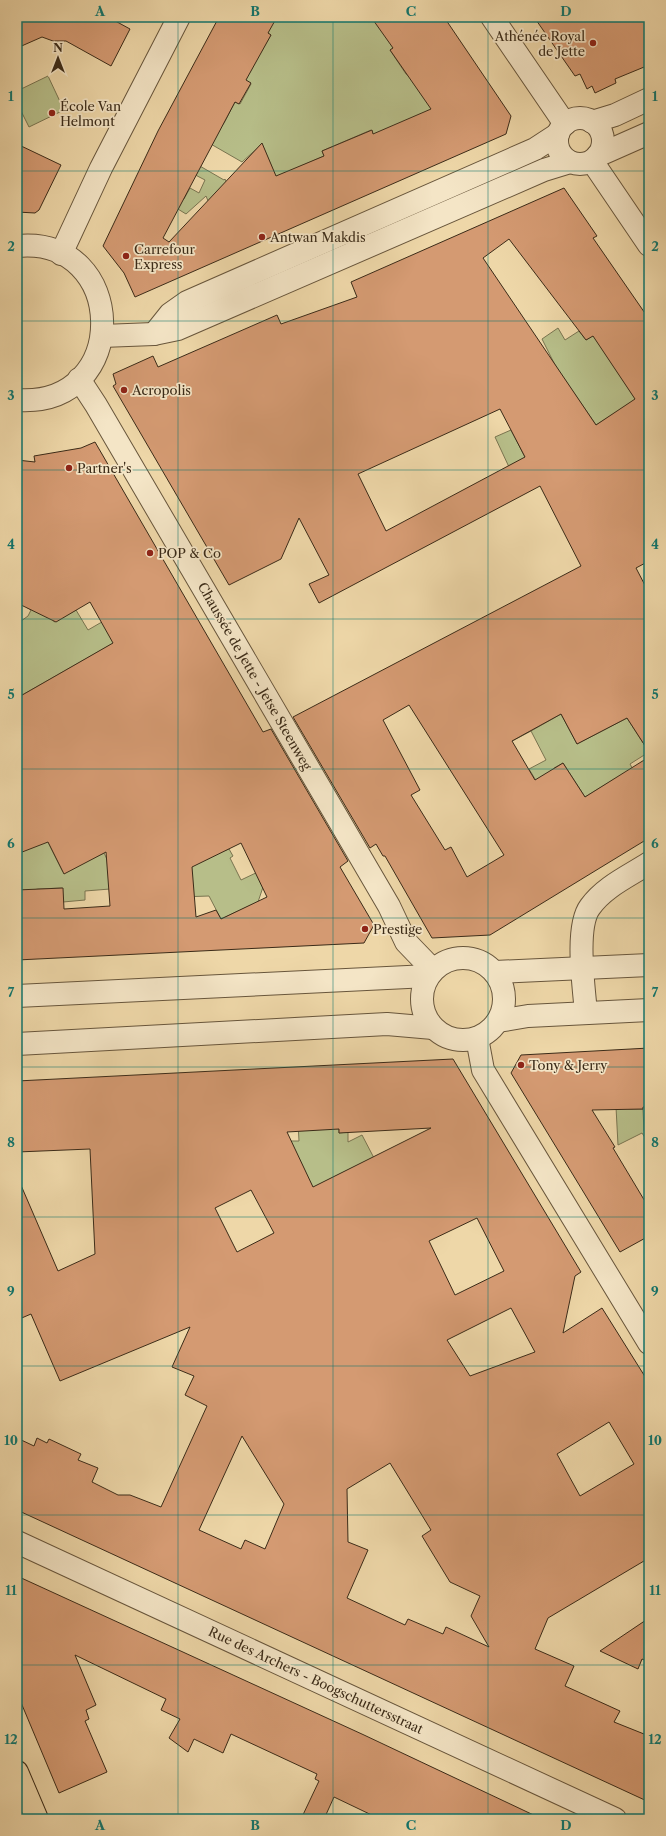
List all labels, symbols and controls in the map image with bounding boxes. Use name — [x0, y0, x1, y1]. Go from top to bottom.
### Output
text: A — [94, 3, 106, 19]
text: B — [250, 3, 260, 19]
text: C — [406, 3, 416, 19]
text: D — [560, 3, 572, 19]
place label: Athénée Royal de Jette — [494, 28, 585, 59]
north arrow — [38, 38, 78, 78]
marker: Athénée Royal de Jette — [588, 38, 598, 48]
text: N — [53, 41, 63, 55]
text: 1 — [8, 88, 14, 104]
text: 1 — [652, 88, 658, 104]
place label: École Van Helmont — [60, 98, 121, 129]
marker: École Van Helmont — [47, 108, 57, 118]
place label: Antwan Makdis — [269, 229, 366, 245]
marker: Antwan Makdis — [257, 232, 267, 242]
text: 2 — [7, 238, 15, 254]
text: 2 — [651, 238, 659, 254]
place label: Carrefour Express — [134, 241, 195, 272]
marker: Carrefour Express — [121, 251, 131, 261]
place label: Acropolis — [131, 382, 191, 398]
marker: Acropolis — [119, 385, 129, 395]
text: 3 — [7, 387, 15, 403]
text: 3 — [651, 387, 659, 403]
place label: Partner's — [77, 460, 132, 476]
marker: Partner's — [64, 463, 74, 473]
text: 4 — [7, 536, 15, 552]
text: 4 — [651, 536, 659, 552]
place label: POP & Co — [158, 545, 221, 561]
marker: POP & Co — [145, 548, 155, 558]
street label: Chaussée de Jette - Jetse Steenweg — [195, 579, 316, 773]
text: 5 — [7, 686, 15, 702]
text: 5 — [651, 686, 659, 702]
text: 6 — [7, 835, 15, 851]
text: 6 — [651, 835, 659, 851]
place label: Prestige — [373, 921, 422, 937]
marker: Prestige — [360, 924, 370, 934]
text: 7 — [8, 984, 15, 1000]
text: 7 — [652, 984, 659, 1000]
place label: Tony & Jerry — [529, 1057, 608, 1073]
marker: Tony & Jerry — [516, 1060, 526, 1070]
text: 8 — [7, 1134, 15, 1150]
text: 8 — [651, 1134, 659, 1150]
text: 9 — [7, 1283, 15, 1299]
text: 9 — [651, 1283, 659, 1299]
text: 10 — [4, 1432, 18, 1448]
text: 10 — [648, 1432, 662, 1448]
text: 11 — [5, 1582, 17, 1598]
text: 11 — [649, 1582, 661, 1598]
street label: Rue des Archers - Boogschuttersstraat — [206, 1623, 426, 1737]
text: 12 — [4, 1731, 18, 1747]
text: 12 — [648, 1731, 662, 1747]
text: A — [94, 1817, 106, 1833]
text: B — [250, 1817, 260, 1833]
text: C — [406, 1817, 416, 1833]
text: D — [560, 1817, 572, 1833]

